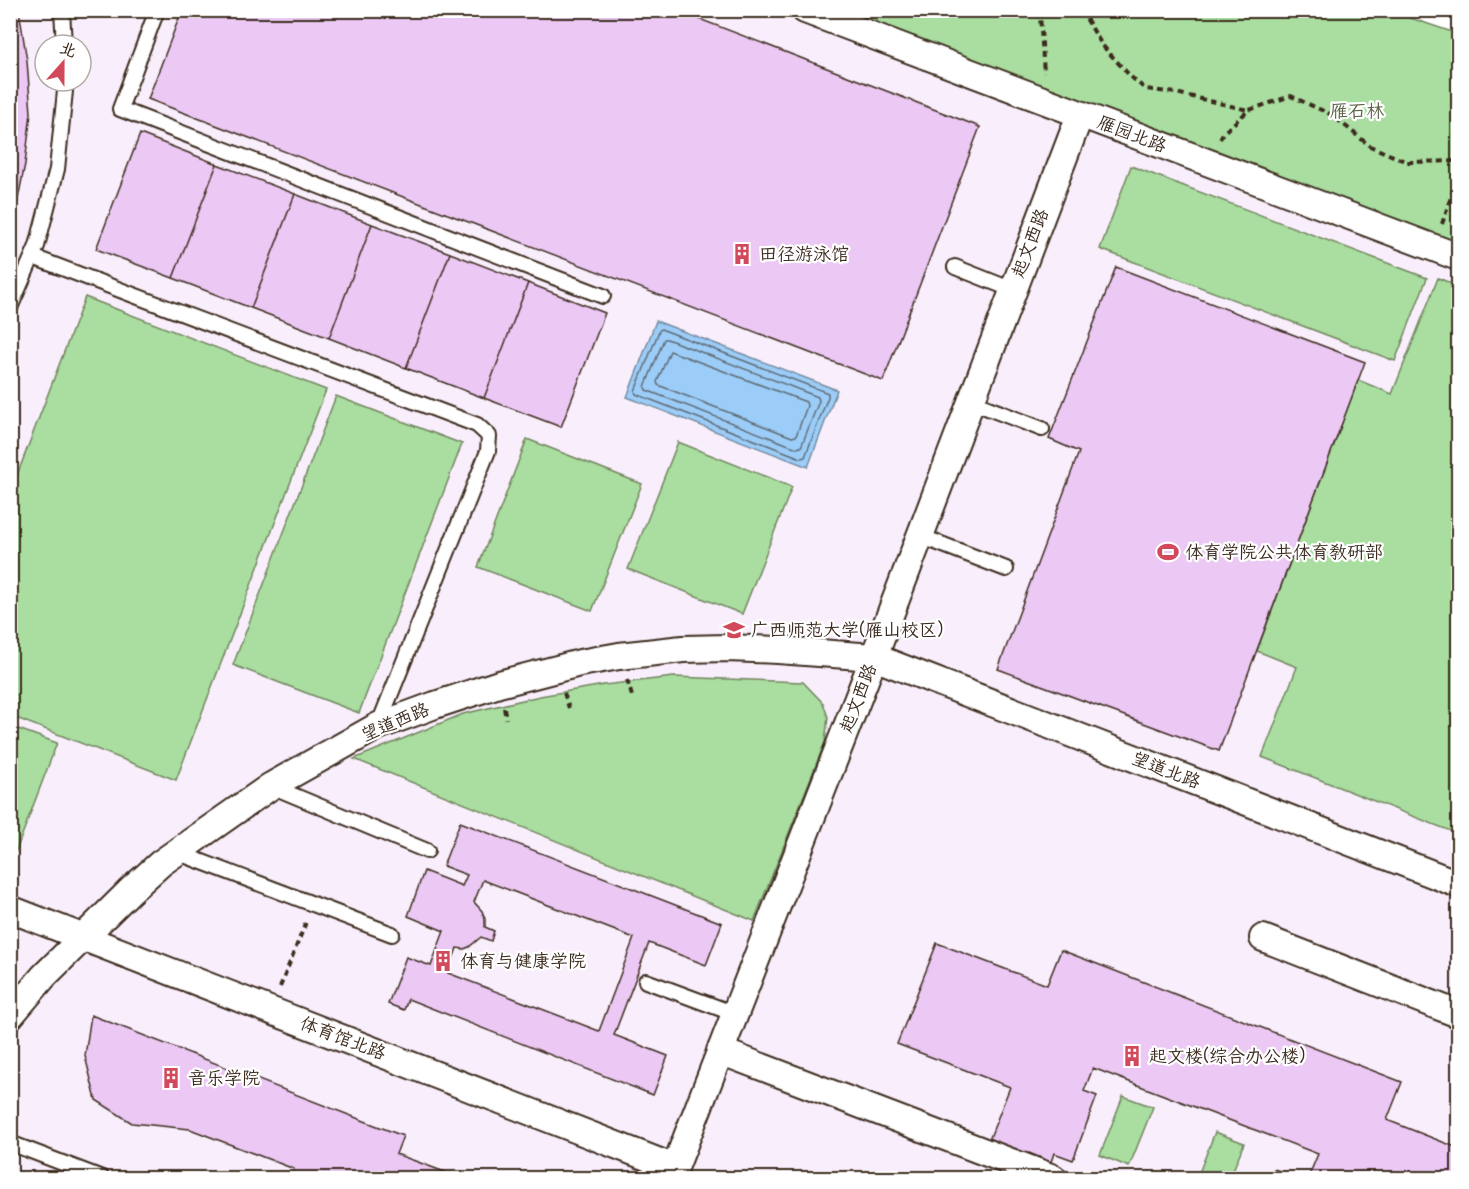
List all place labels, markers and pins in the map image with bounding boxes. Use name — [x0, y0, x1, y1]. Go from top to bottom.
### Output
place label: 田径游泳馆 — [759, 241, 849, 266]
building icon: 田径游泳馆 — [730, 242, 754, 266]
place label: 体育学院公共体育教研部 — [1185, 539, 1383, 564]
sports icon: 体育学院公共体育教研部 — [1156, 540, 1180, 564]
place label: 广西师范大学(雁山校区) — [751, 617, 944, 642]
school or university icon: 广西师范大学(雁山校区) — [722, 618, 746, 642]
place label: 体育与健康学院 — [460, 948, 586, 973]
building icon: 体育与健康学院 — [431, 949, 455, 973]
place label: 起文楼(综合办公楼) — [1149, 1043, 1306, 1068]
building icon: 起文楼(综合办公楼) — [1120, 1044, 1144, 1068]
place label: 音乐学院 — [188, 1065, 260, 1090]
building icon: 音乐学院 — [159, 1066, 183, 1090]

